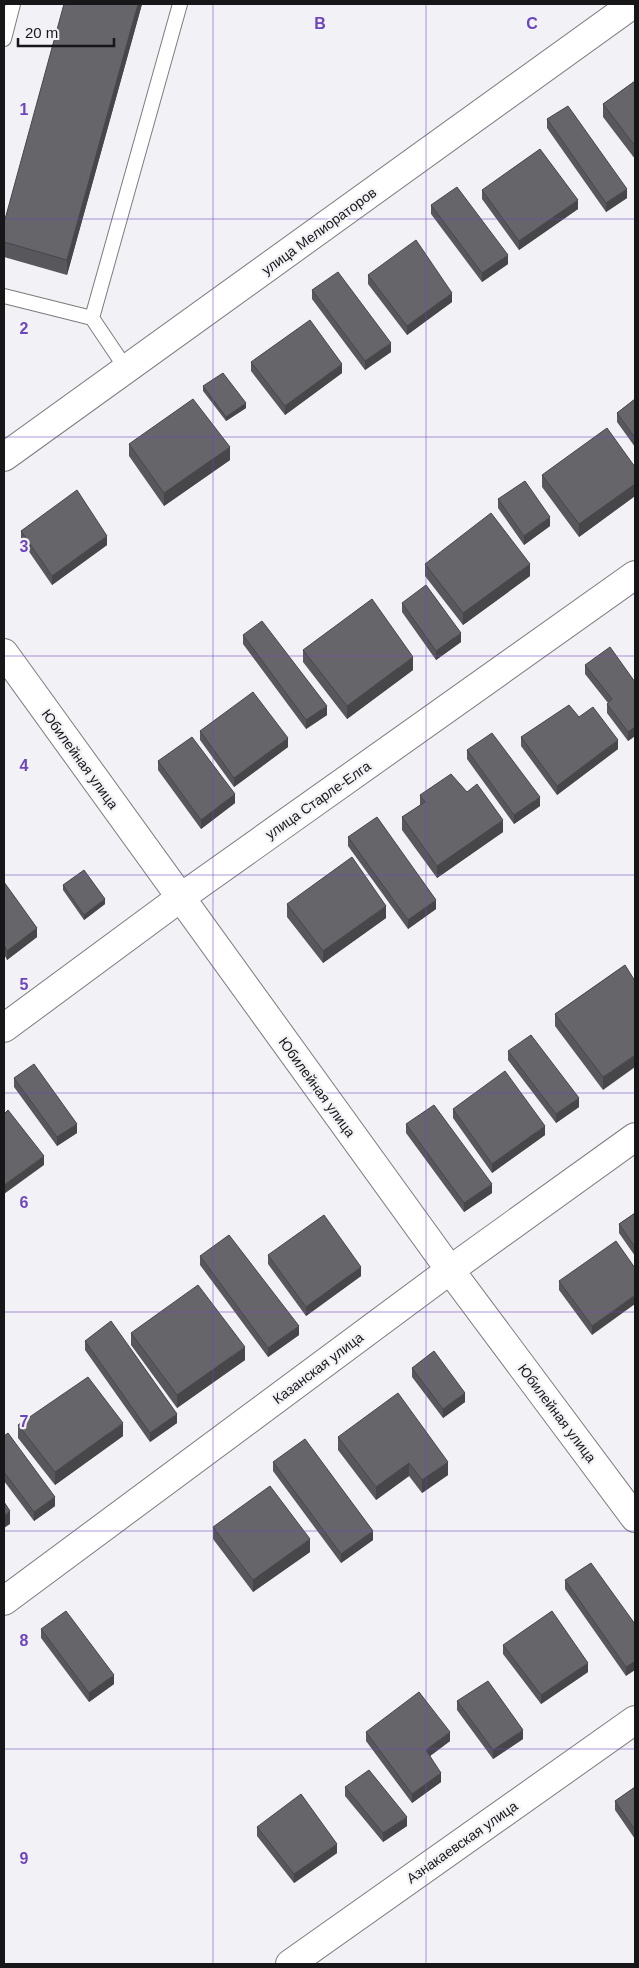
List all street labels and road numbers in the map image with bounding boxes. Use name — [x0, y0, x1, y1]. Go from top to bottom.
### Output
street label: улица Мелиораторов — [259, 184, 379, 278]
street label: Юбилейная улица — [38, 706, 122, 812]
street label: улица Старле-Елга — [262, 758, 374, 842]
street label: Юбилейная улица — [275, 1034, 359, 1140]
street label: Казанская улица — [270, 1329, 366, 1407]
street label: Юбилейная улица — [515, 1361, 599, 1466]
street label: Азнакаевская улица — [403, 1798, 521, 1886]

